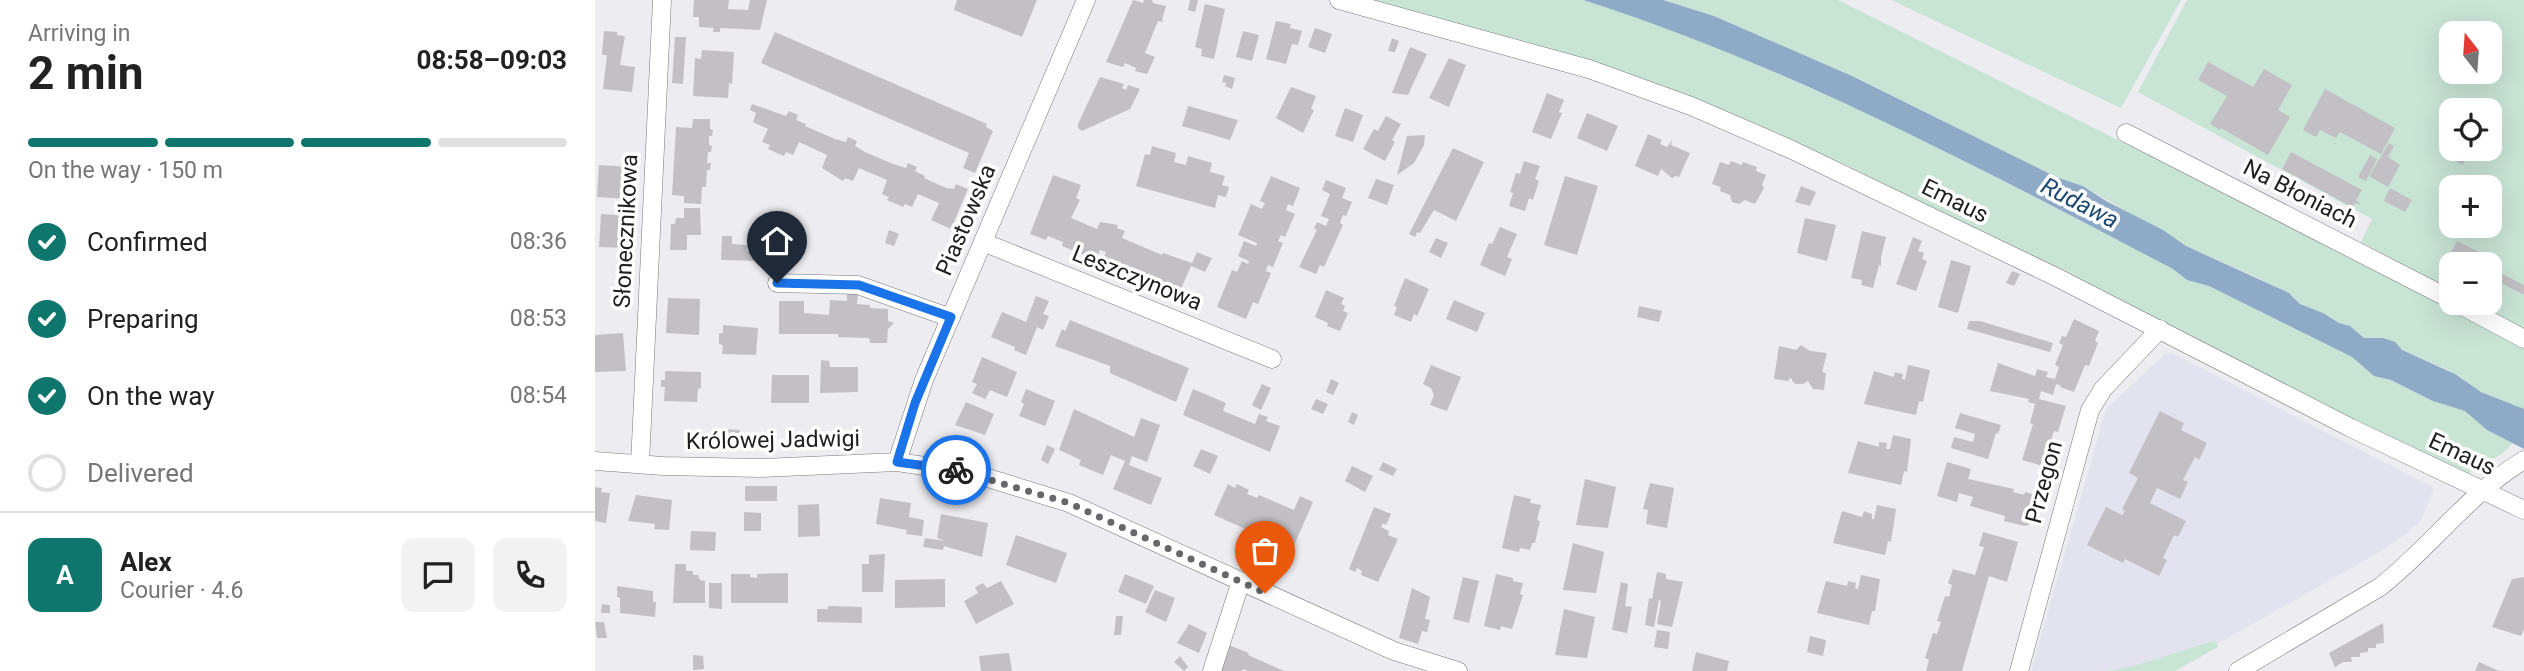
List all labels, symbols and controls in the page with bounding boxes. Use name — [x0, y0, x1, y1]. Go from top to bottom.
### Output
text: Arriving in — [28, 20, 131, 47]
north arrow — [2439, 21, 2503, 84]
map controls — [2439, 21, 2502, 315]
text: 08:58–09:03 — [417, 45, 567, 75]
text: 2 min — [28, 46, 144, 100]
button: locate — [2439, 98, 2502, 161]
street label: Słonecznikowa — [608, 153, 644, 309]
street label: Na Błoniach — [2239, 154, 2361, 234]
text: On the way · 150 m — [28, 157, 223, 184]
street label: Piastowska — [930, 160, 1002, 280]
water label: Rudawa — [2037, 172, 2123, 234]
street label: Emaus — [1917, 173, 1993, 229]
button: + — [2439, 175, 2502, 238]
pin — [747, 211, 807, 283]
icon: home — [758, 222, 796, 260]
icon: check — [28, 223, 66, 261]
text: Confirmed — [87, 227, 208, 257]
text: 08:36 — [510, 228, 567, 255]
street label: Leszczynowa — [1068, 240, 1206, 316]
button: − — [2439, 252, 2502, 315]
icon: check — [28, 300, 66, 338]
text: Preparing — [87, 304, 199, 334]
text: 08:53 — [510, 305, 567, 332]
icon: check — [28, 377, 66, 415]
text: On the way — [87, 381, 215, 411]
text: 08:54 — [510, 382, 567, 409]
street label: Królowej Jadwigi — [686, 425, 860, 455]
street label: Emaus — [2424, 427, 2500, 481]
courier — [921, 435, 991, 505]
street label: Przegon — [2020, 438, 2068, 526]
icon: bike — [937, 451, 975, 489]
text: Delivered — [87, 458, 194, 488]
pin — [1235, 521, 1295, 593]
icon: bag — [1246, 532, 1284, 570]
button: chat — [401, 538, 475, 612]
button: phone — [493, 538, 567, 612]
text: Alex — [120, 547, 172, 577]
text: A — [56, 560, 74, 590]
text: Courier · 4.6 — [120, 577, 243, 604]

